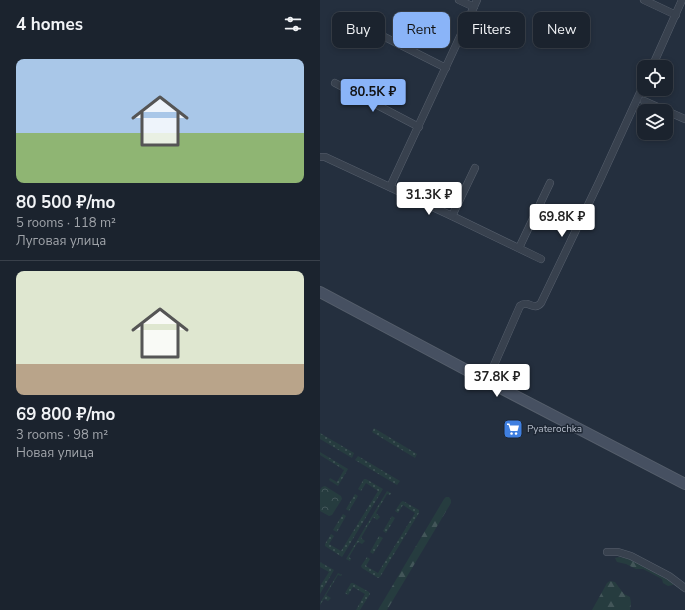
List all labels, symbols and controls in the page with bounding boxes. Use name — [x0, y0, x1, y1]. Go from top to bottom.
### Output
chip: Buy — [332, 12, 385, 48]
chip: Rent — [393, 12, 450, 48]
chip: Filters — [458, 12, 525, 48]
chip: New — [533, 12, 590, 48]
text: 4 homes — [16, 13, 83, 36]
icon: filters — [282, 13, 304, 35]
map controls — [637, 60, 673, 140]
button: locate — [637, 60, 673, 96]
pin: 80.5K ₽ — [336, 79, 410, 113]
text: 80.5K ₽ — [350, 83, 396, 101]
icon: home — [124, 85, 196, 157]
button: layers — [637, 104, 673, 140]
pin: 31.3K ₽ — [392, 182, 466, 216]
text: 31.3K ₽ — [406, 186, 452, 204]
text: 80 500 ₽/mo — [16, 191, 115, 214]
pin: 69.8K ₽ — [525, 204, 599, 238]
text: 69.8K ₽ — [539, 208, 585, 226]
text: 5 rooms · 118 m² — [16, 214, 116, 232]
text: Луговая улица — [16, 232, 106, 250]
icon: home — [124, 297, 196, 369]
pin: 37.8K ₽ — [460, 364, 534, 398]
text: 37.8K ₽ — [474, 368, 520, 386]
text: 69 800 ₽/mo — [16, 403, 115, 426]
supermarket icon: Pyaterochka — [502, 418, 524, 440]
place label: Pyaterochka — [527, 422, 582, 436]
text: 3 rooms · 98 m² — [16, 426, 108, 444]
text: Новая улица — [16, 444, 94, 462]

